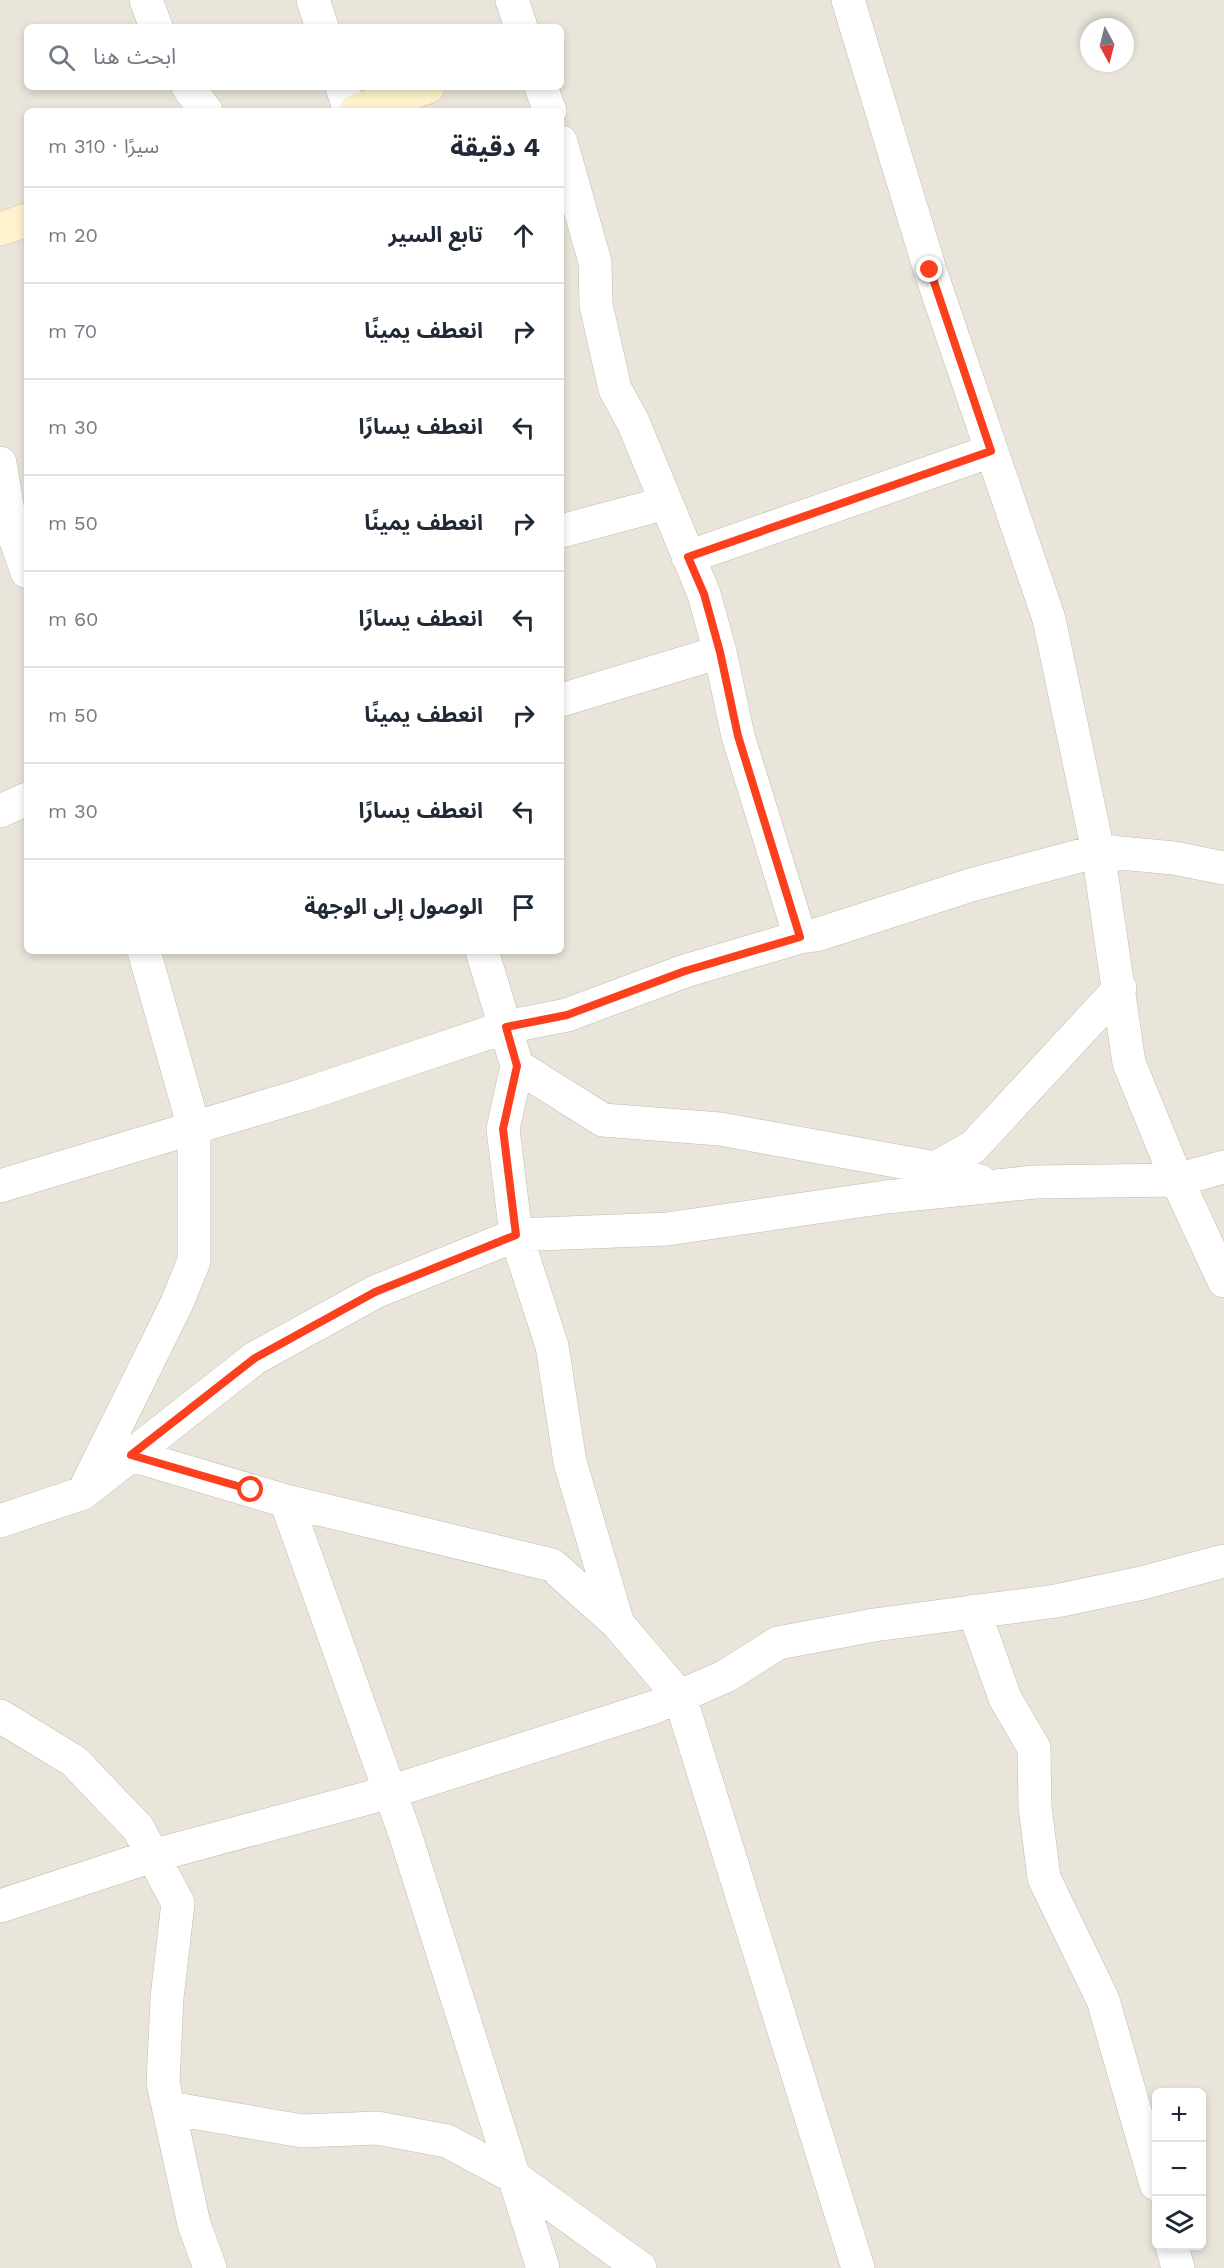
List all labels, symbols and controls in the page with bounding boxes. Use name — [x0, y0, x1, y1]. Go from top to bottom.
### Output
north arrow — [1080, 18, 1134, 72]
search box — [24, 24, 564, 90]
icon: search — [45, 41, 78, 74]
text: ابحث هنا — [93, 44, 176, 69]
text: 4 دقيقة — [450, 132, 540, 162]
text: سيرًا · 310 m — [48, 134, 159, 158]
icon: ahead — [507, 219, 540, 252]
text: تابع السير — [388, 222, 483, 247]
text: 20 m — [48, 223, 98, 247]
route end — [916, 256, 942, 282]
icon: right — [507, 315, 540, 348]
text: انعطف يمينًا — [364, 318, 483, 343]
text: 70 m — [48, 319, 97, 343]
icon: left — [507, 411, 540, 444]
text: انعطف يسارًا — [359, 414, 483, 439]
text: 30 m — [48, 415, 98, 439]
icon: right — [507, 507, 540, 540]
text: انعطف يمينًا — [364, 510, 483, 535]
text: 50 m — [48, 511, 98, 535]
icon: left — [507, 603, 540, 636]
text: انعطف يسارًا — [359, 606, 483, 631]
text: 60 m — [48, 607, 99, 631]
icon: right — [507, 699, 540, 732]
text: انعطف يمينًا — [364, 702, 483, 727]
text: 50 m — [48, 703, 98, 727]
icon: left — [507, 795, 540, 828]
text: انعطف يسارًا — [359, 798, 483, 823]
text: 30 m — [48, 799, 98, 823]
icon: arrive — [507, 891, 540, 924]
text: الوصول إلى الوجهة — [304, 894, 483, 919]
route start — [237, 1476, 263, 1502]
map controls — [1152, 2088, 1206, 2250]
button: + — [1152, 2088, 1206, 2142]
button: − — [1152, 2142, 1206, 2196]
button: layers — [1152, 2196, 1206, 2250]

